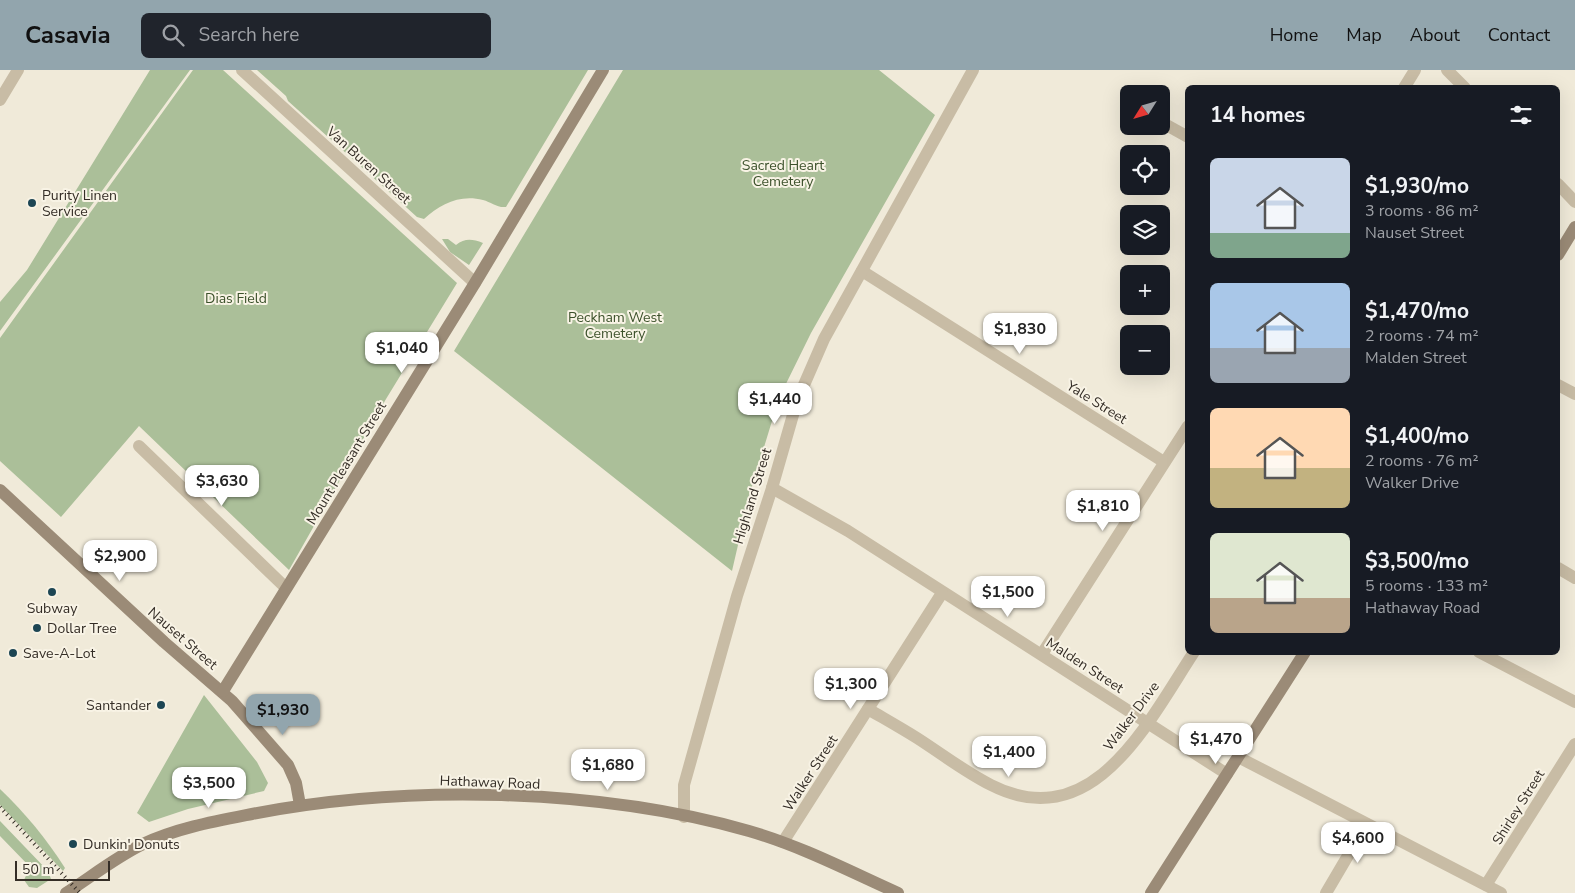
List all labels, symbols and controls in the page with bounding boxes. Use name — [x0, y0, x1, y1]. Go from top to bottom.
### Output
search box — [141, 13, 491, 58]
text: Casavia — [25, 19, 111, 51]
icon: search — [159, 21, 187, 49]
text: Search here — [199, 22, 299, 48]
text: Home — [1270, 23, 1318, 47]
text: Map — [1346, 23, 1382, 47]
text: About — [1410, 23, 1460, 47]
text: Contact — [1488, 23, 1550, 47]
north arrow — [1120, 85, 1170, 135]
map controls — [1120, 85, 1170, 375]
text: 14 homes — [1210, 101, 1305, 129]
icon: filters — [1507, 101, 1535, 129]
street label: Van Buren Street — [322, 122, 415, 208]
button: locate — [1120, 145, 1170, 195]
park label: Sacred Heart Cemetery — [742, 156, 824, 191]
text: $1,930/mo — [1365, 172, 1469, 200]
icon: home — [1250, 178, 1310, 238]
place label: Purity Linen Service — [42, 186, 117, 221]
marker: Purity Linen Service — [26, 197, 38, 209]
text: 3 rooms · 86 m² — [1365, 200, 1478, 222]
button: layers — [1120, 205, 1170, 255]
text: Nauset Street — [1365, 222, 1464, 244]
button: + — [1120, 265, 1170, 315]
park label: Dias Field — [205, 289, 267, 308]
text: $1,470/mo — [1365, 297, 1469, 325]
icon: home — [1250, 303, 1310, 363]
park label: Peckham West Cemetery — [568, 308, 662, 343]
pin: $1,830 — [979, 312, 1061, 355]
text: $1,830 — [994, 318, 1046, 340]
button: − — [1120, 325, 1170, 375]
text: 2 rooms · 74 m² — [1365, 325, 1478, 347]
pin: $1,040 — [361, 332, 443, 374]
text: $1,040 — [376, 337, 428, 359]
text: Malden Street — [1365, 347, 1467, 369]
street label: Yale Street — [1062, 376, 1131, 429]
pin: $1,440 — [734, 382, 816, 425]
text: $1,440 — [749, 388, 801, 410]
street label: Mount Pleasant Street — [302, 398, 391, 528]
text: $1,400/mo — [1365, 422, 1469, 450]
icon: home — [1250, 428, 1310, 488]
street label: Highland Street — [729, 446, 776, 547]
text: 2 rooms · 76 m² — [1365, 450, 1478, 472]
pin: $3,630 — [181, 464, 263, 507]
text: $3,630 — [196, 470, 248, 492]
text: Walker Drive — [1365, 472, 1459, 494]
pin: $1,810 — [1062, 490, 1144, 532]
text: $1,810 — [1077, 495, 1129, 517]
pin: $2,900 — [79, 540, 161, 582]
text: $2,900 — [94, 545, 146, 567]
text: $3,500/mo — [1365, 547, 1469, 575]
icon: home — [1250, 553, 1310, 613]
text: 5 rooms · 133 m² — [1365, 575, 1488, 597]
pin: $1,500 — [967, 576, 1049, 618]
text: $1,500 — [982, 581, 1034, 603]
marker: Subway — [46, 586, 58, 598]
text: Hathaway Road — [1365, 597, 1480, 619]
place label: Subway — [27, 599, 78, 618]
street label: Nauset Street — [144, 603, 222, 674]
place label: Dollar Tree — [47, 619, 117, 638]
marker: Dollar Tree — [31, 622, 43, 634]
street label: Malden Street — [1042, 633, 1127, 698]
place label: Save-A-Lot — [23, 644, 95, 663]
marker: Save-A-Lot — [7, 647, 19, 659]
pin: $1,300 — [810, 668, 892, 710]
text: $1,300 — [825, 673, 877, 695]
street label: Walker Drive — [1099, 678, 1164, 755]
pin: $1,930 — [242, 694, 324, 736]
place label: Santander — [86, 696, 151, 715]
marker: Santander — [155, 699, 167, 711]
text: $1,930 — [257, 699, 309, 721]
pin: $1,470 — [1175, 722, 1257, 765]
text: $1,470 — [1190, 728, 1242, 750]
street label: Walker Street — [779, 731, 842, 815]
pin: $1,400 — [968, 736, 1050, 778]
text: $1,400 — [983, 741, 1035, 763]
pin: $1,680 — [567, 748, 649, 791]
text: $1,680 — [582, 754, 634, 776]
pin: $3,500 — [168, 766, 250, 809]
street label: Shirley Street — [1488, 766, 1549, 848]
street label: Hathaway Road — [439, 771, 541, 794]
text: $3,500 — [183, 772, 235, 794]
pin: $4,600 — [1317, 822, 1399, 864]
text: $4,600 — [1332, 827, 1384, 849]
place label: Dunkin' Donuts — [83, 835, 180, 854]
marker: Dunkin' Donuts — [67, 838, 79, 850]
scale bar — [15, 858, 110, 881]
text: 50 m — [22, 860, 54, 879]

